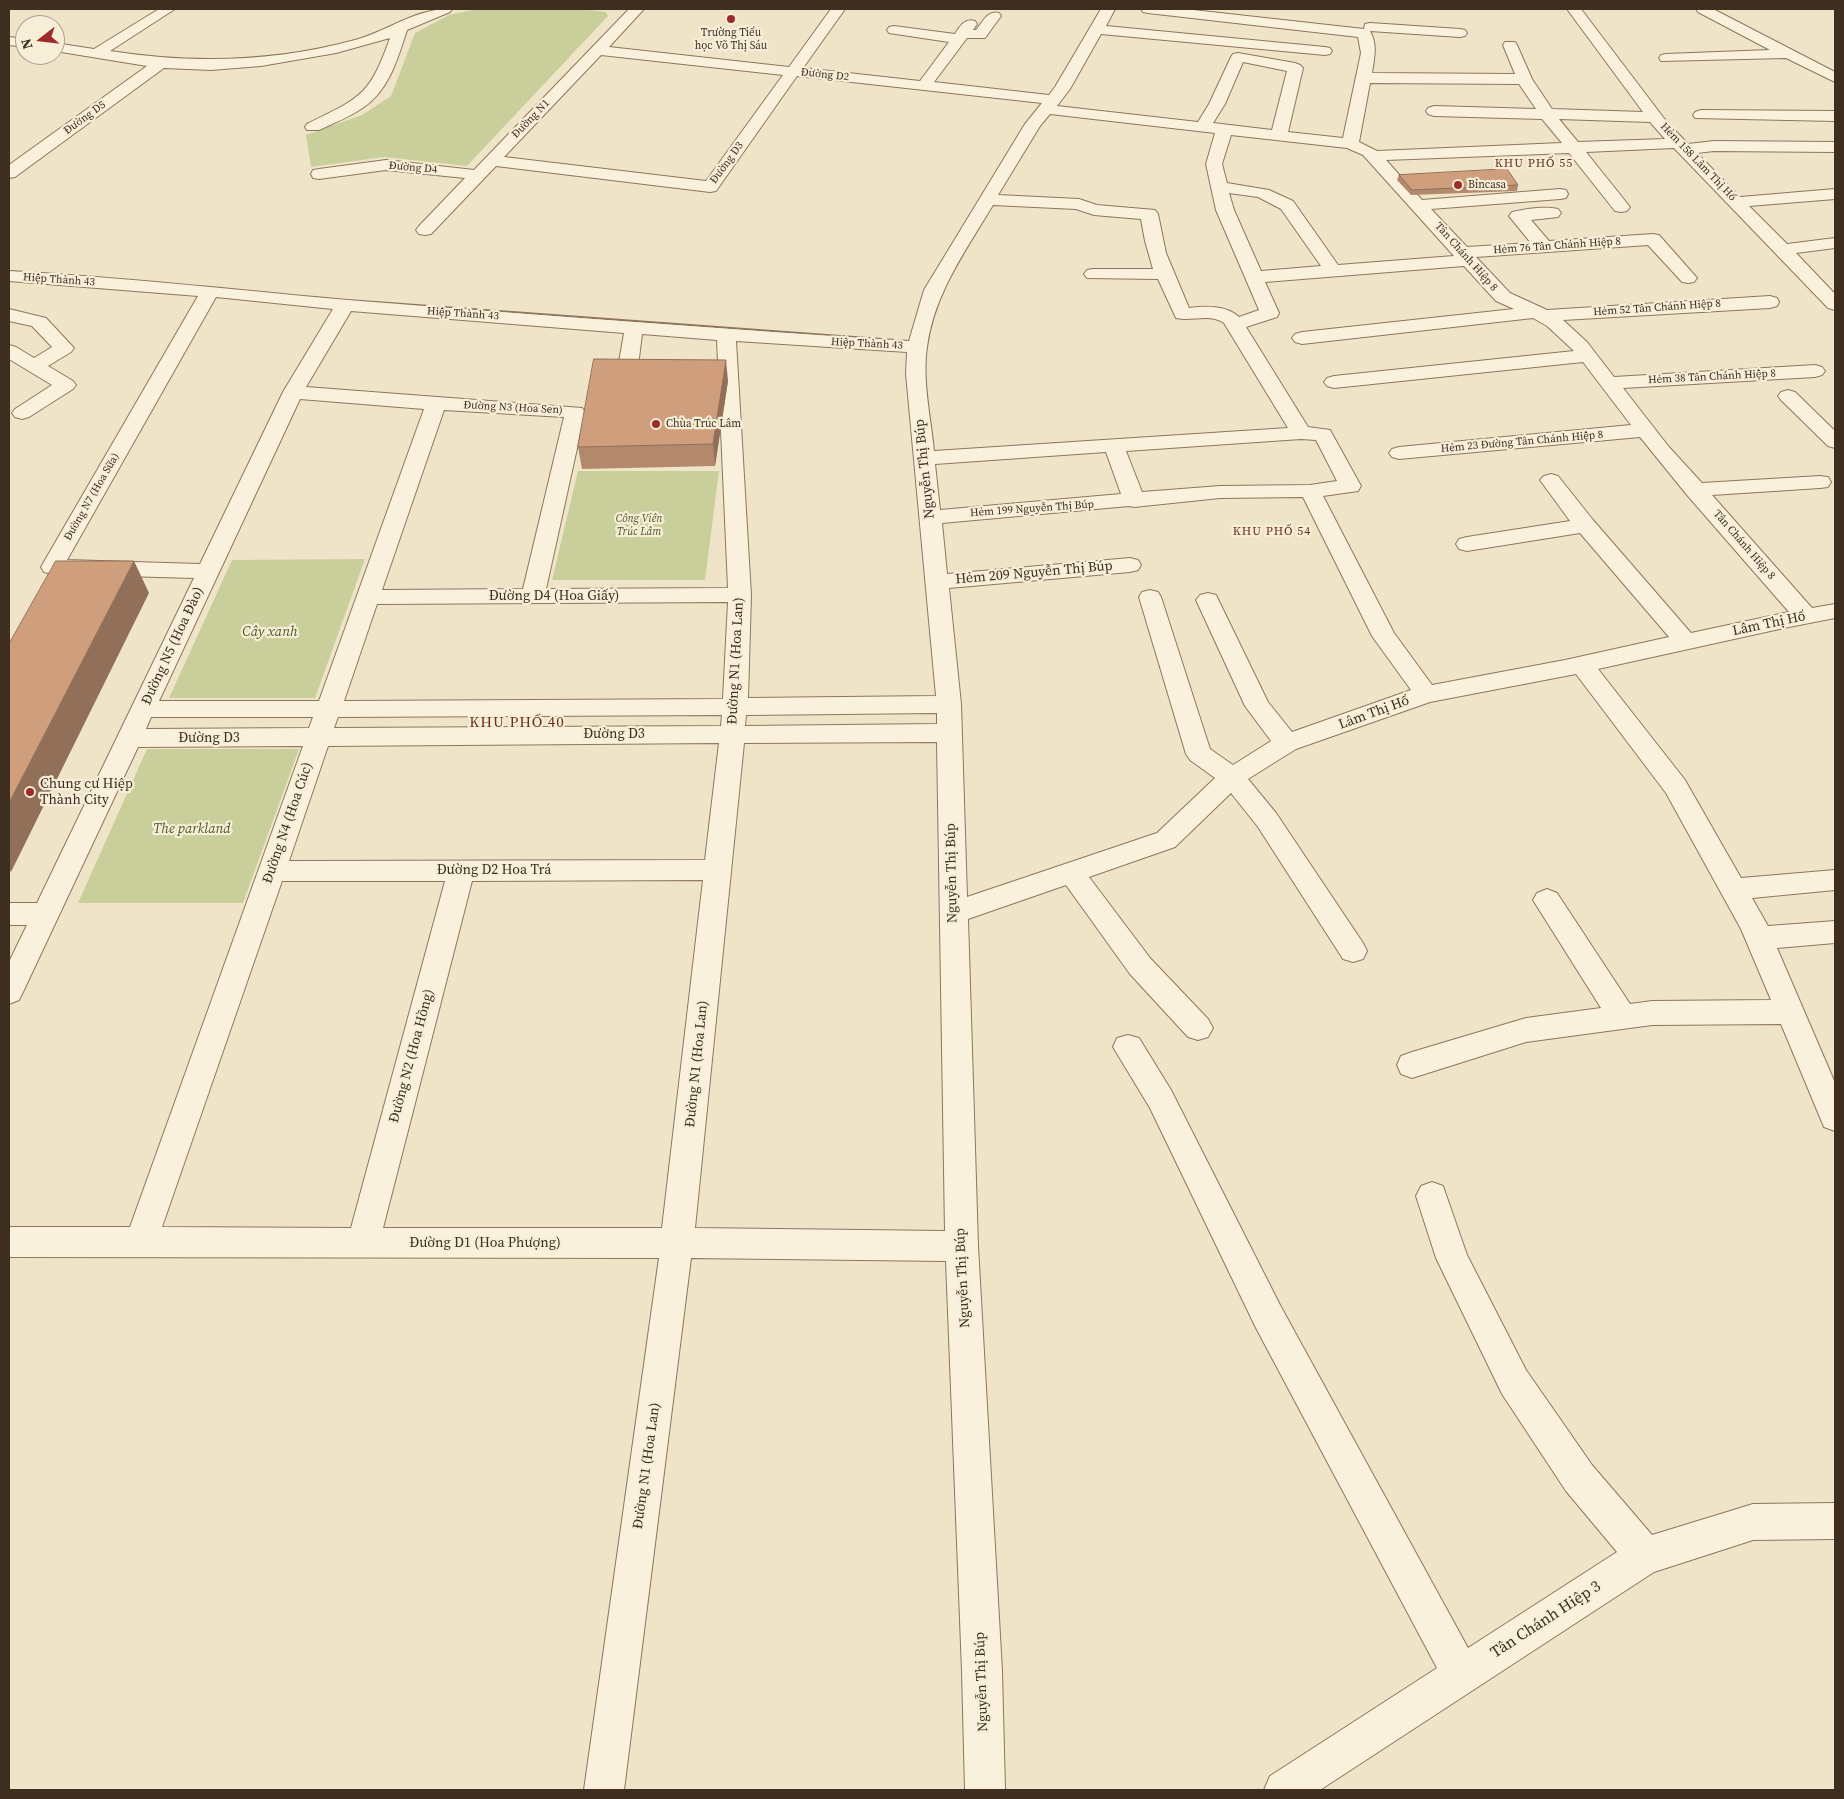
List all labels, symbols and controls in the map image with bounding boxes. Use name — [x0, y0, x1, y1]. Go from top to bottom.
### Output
marker: Trường Tiểu học Võ Thị Sáu — [725, 13, 737, 25]
north arrow — [15, 15, 65, 65]
place label: Trường Tiểu học Võ Thị Sáu — [695, 26, 767, 52]
text: N — [16, 36, 38, 52]
street label: Đường D2 — [800, 66, 850, 84]
street label: Đường N1 — [509, 97, 553, 141]
street label: Đường D5 — [62, 98, 108, 138]
street label: Hẻm 158 Lâm Thị Hố — [1657, 120, 1739, 204]
street label: Đường D3 — [707, 140, 747, 186]
district label: KHU PHỐ 55 — [1494, 157, 1574, 171]
street label: Đường D4 — [388, 159, 438, 177]
place label: Bincasa — [1468, 178, 1506, 192]
marker: Bincasa — [1452, 179, 1464, 191]
street label: Tân Chánh Hiệp 8 — [1432, 220, 1500, 294]
street label: Hẻm 76 Tân Chánh Hiệp 8 — [1493, 235, 1621, 257]
street label: Hiệp Thành 43 — [23, 271, 95, 289]
street label: Hẻm 52 Tân Chánh Hiệp 8 — [1593, 297, 1721, 319]
street label: Hiệp Thành 43 — [427, 305, 499, 323]
street label: Hiệp Thành 43 — [831, 336, 903, 352]
street label: Hẻm 38 Tân Chánh Hiệp 8 — [1648, 367, 1776, 387]
street label: Đường N3 (Hoa Sen) — [463, 399, 563, 417]
place label: Chùa Trúc Lâm — [666, 417, 741, 431]
marker: Chùa Trúc Lâm — [650, 418, 662, 430]
street label: Nguyễn Thị Búp — [911, 418, 939, 520]
street label: Hẻm 23 Đường Tân Chánh Hiệp 8 — [1440, 428, 1604, 456]
street label: Đường N7 (Hoa Sữa) — [62, 451, 122, 543]
street label: Hẻm 199 Nguyễn Thị Búp — [970, 498, 1094, 520]
street label: Tân Chánh Hiệp 8 — [1710, 508, 1778, 582]
park label: Công Viên Trúc Lâm — [616, 512, 662, 538]
district label: KHU PHỐ 54 — [1232, 525, 1312, 539]
street label: Hẻm 209 Nguyễn Thị Búp — [955, 558, 1113, 588]
street label: Đường N5 (Hoa Đào) — [138, 584, 208, 708]
street label: Đường D4 (Hoa Giấy) — [489, 588, 619, 604]
street label: Đường N1 (Hoa Lan) — [724, 597, 748, 725]
street label: Lâm Thị Hố — [1731, 608, 1807, 640]
park label: Cây xanh — [242, 624, 298, 640]
street label: Lâm Thị Hố — [1336, 692, 1412, 734]
district label: KHU PHỐ 40 — [468, 714, 566, 732]
street label: Đường D3 — [583, 726, 645, 742]
street label: Đường D3 — [178, 730, 240, 746]
street label: Đường N4 (Hoa Cúc) — [259, 760, 317, 886]
place label: Chung cư Hiệp Thành City — [40, 776, 133, 809]
marker: Chung cư Hiệp Thành City — [24, 786, 36, 798]
park label: The parkland — [153, 821, 231, 837]
street label: Nguyễn Thị Búp — [943, 823, 961, 923]
street label: Đường D2 Hoa Trá — [437, 862, 551, 878]
street label: Đường N2 (Hoa Hồng) — [386, 987, 438, 1125]
street label: Đường N1 (Hoa Lan) — [682, 1000, 712, 1128]
street label: Nguyễn Thị Búp — [952, 1228, 974, 1328]
street label: Đường D1 (Hoa Phượng) — [409, 1235, 561, 1251]
street label: Đường N1 (Hoa Lan) — [630, 1402, 664, 1530]
street label: Tân Chánh Hiệp 3 — [1487, 1577, 1605, 1663]
street label: Nguyễn Thị Búp — [972, 1632, 992, 1732]

